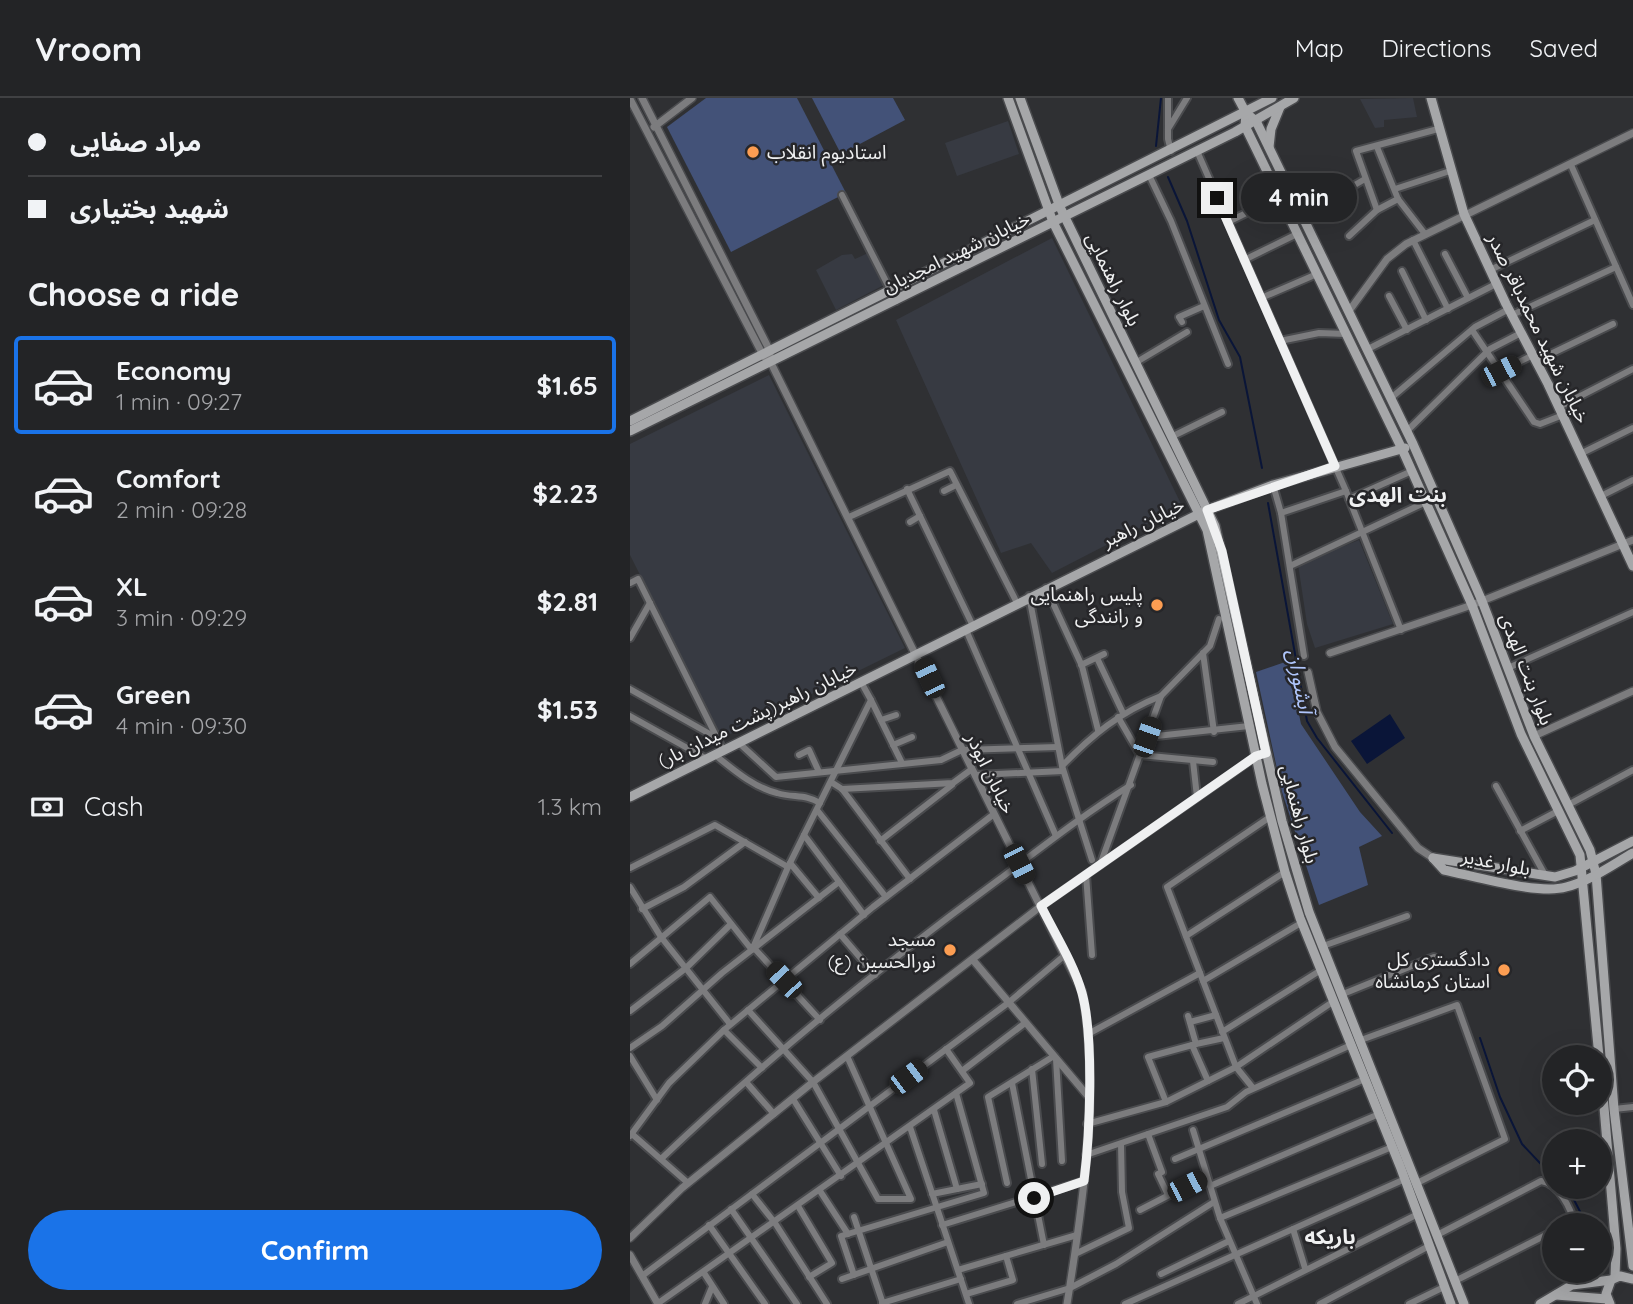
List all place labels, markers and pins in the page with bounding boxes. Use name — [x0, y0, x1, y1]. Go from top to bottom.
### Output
place label: استادیوم انقلاب — [767, 140, 886, 167]
marker: استادیوم انقلاب — [745, 144, 761, 160]
place label: پلیس راهنمایی و رانندگی — [1031, 582, 1143, 628]
marker: پلیس راهنمایی و رانندگی — [1149, 597, 1165, 613]
place label: مسجد نورالحسین (ع) — [828, 927, 936, 975]
marker: مسجد نورالحسین (ع) — [942, 942, 958, 958]
place label: دادگستری کل استان کرمانشاه — [1375, 947, 1490, 993]
marker: دادگستری کل استان کرمانشاه — [1496, 962, 1512, 978]

